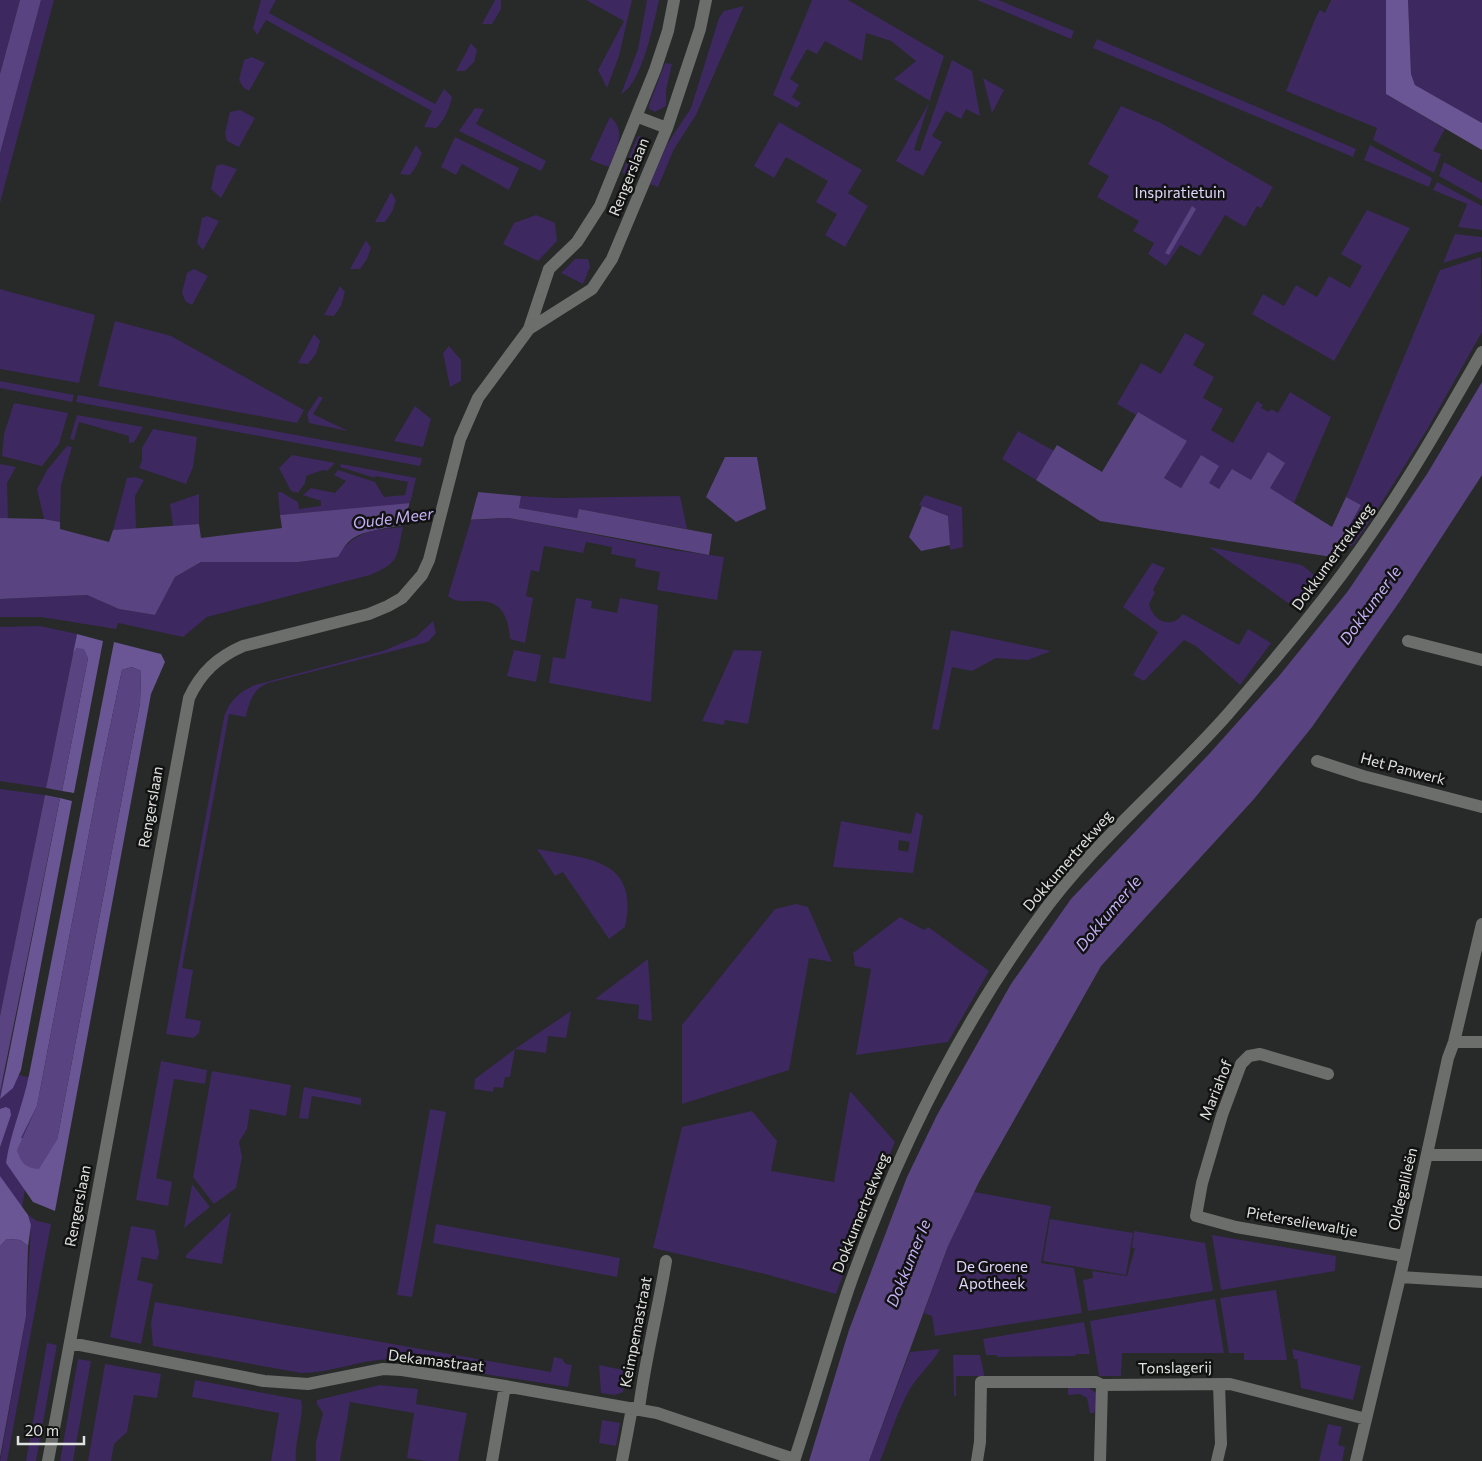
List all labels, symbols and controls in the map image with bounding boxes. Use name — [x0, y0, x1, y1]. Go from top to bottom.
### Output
street label: Rengerslaan — [604, 135, 652, 218]
park label: Inspiratietuin — [1135, 183, 1225, 201]
street label: Dokkumertrekweg — [1287, 500, 1377, 613]
water label: Oude Meer — [351, 503, 435, 532]
water label: Dokkumer Ie — [1335, 561, 1405, 648]
street label: Het Panwerk — [1359, 748, 1448, 788]
street label: Rengerslaan — [134, 765, 166, 849]
street label: Dokkumertrekweg — [1019, 806, 1116, 914]
water label: Dokkumer Ie — [1071, 871, 1145, 954]
street label: Mariahof — [1195, 1057, 1235, 1122]
street label: Oldegalileën — [1384, 1146, 1420, 1232]
street label: Dokkumertrekweg — [828, 1150, 892, 1275]
street label: Rengerslaan — [60, 1164, 94, 1248]
street label: Pieterseliewaltje — [1245, 1202, 1359, 1240]
water label: Dokkumer Ie — [881, 1216, 934, 1309]
park label: De Groene Apotheek — [956, 1257, 1028, 1292]
street label: Keimpemastraat — [615, 1275, 655, 1389]
street label: Dekamastraat — [387, 1345, 485, 1375]
street label: Tonslagerij — [1138, 1357, 1212, 1377]
scale bar — [18, 1414, 84, 1446]
text: 20 m — [25, 1421, 59, 1439]

